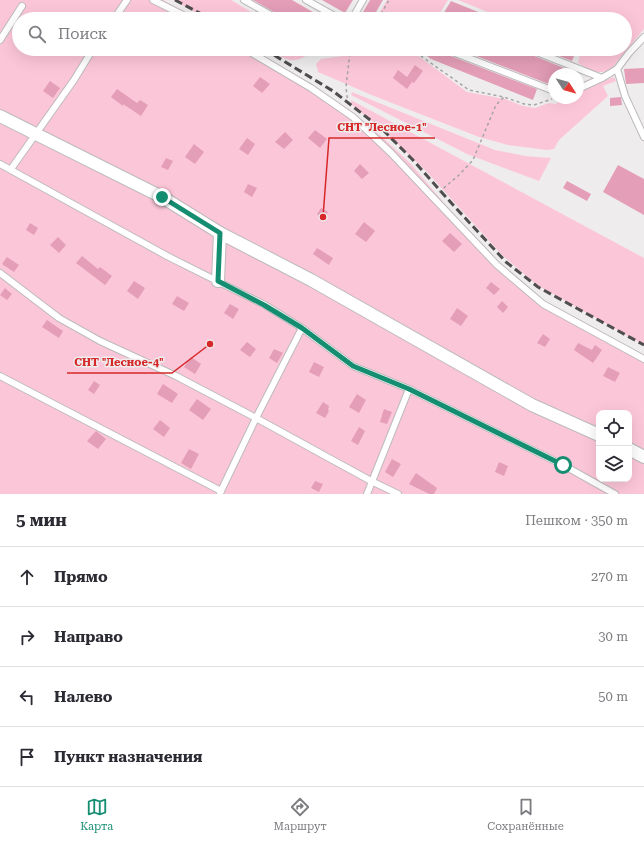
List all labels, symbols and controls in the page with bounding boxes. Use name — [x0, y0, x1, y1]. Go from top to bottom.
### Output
search box — [12, 12, 632, 56]
icon: search — [26, 23, 48, 45]
text: Поиск — [58, 25, 107, 43]
north arrow — [548, 68, 584, 104]
callout: СНТ "Лесное-1" — [329, 115, 435, 138]
text: СНТ "Лесное-1" — [337, 121, 427, 134]
route end — [153, 188, 171, 206]
callout: СНТ "Лесное-4" — [67, 350, 172, 373]
text: СНТ "Лесное-4" — [74, 356, 164, 369]
map controls — [596, 410, 632, 482]
button: locate — [596, 410, 632, 446]
button: layers — [596, 446, 632, 482]
route start — [554, 456, 572, 474]
text: 5 мин — [16, 510, 67, 530]
text: Пешком · 350 m — [525, 513, 628, 528]
icon: ahead — [16, 566, 38, 588]
text: Прямо — [54, 568, 108, 586]
text: 270 m — [591, 569, 628, 584]
icon: right — [16, 626, 38, 648]
text: Направо — [54, 628, 123, 646]
text: 30 m — [598, 629, 628, 644]
icon: left — [16, 686, 38, 708]
text: Налево — [54, 688, 113, 706]
text: 50 m — [598, 689, 628, 704]
icon: arrive — [16, 746, 38, 768]
text: Пункт назначения — [54, 748, 202, 766]
tab: Карта — [80, 796, 113, 833]
tab: Маршрут — [274, 796, 327, 833]
tab: Сохранённые — [487, 796, 564, 833]

